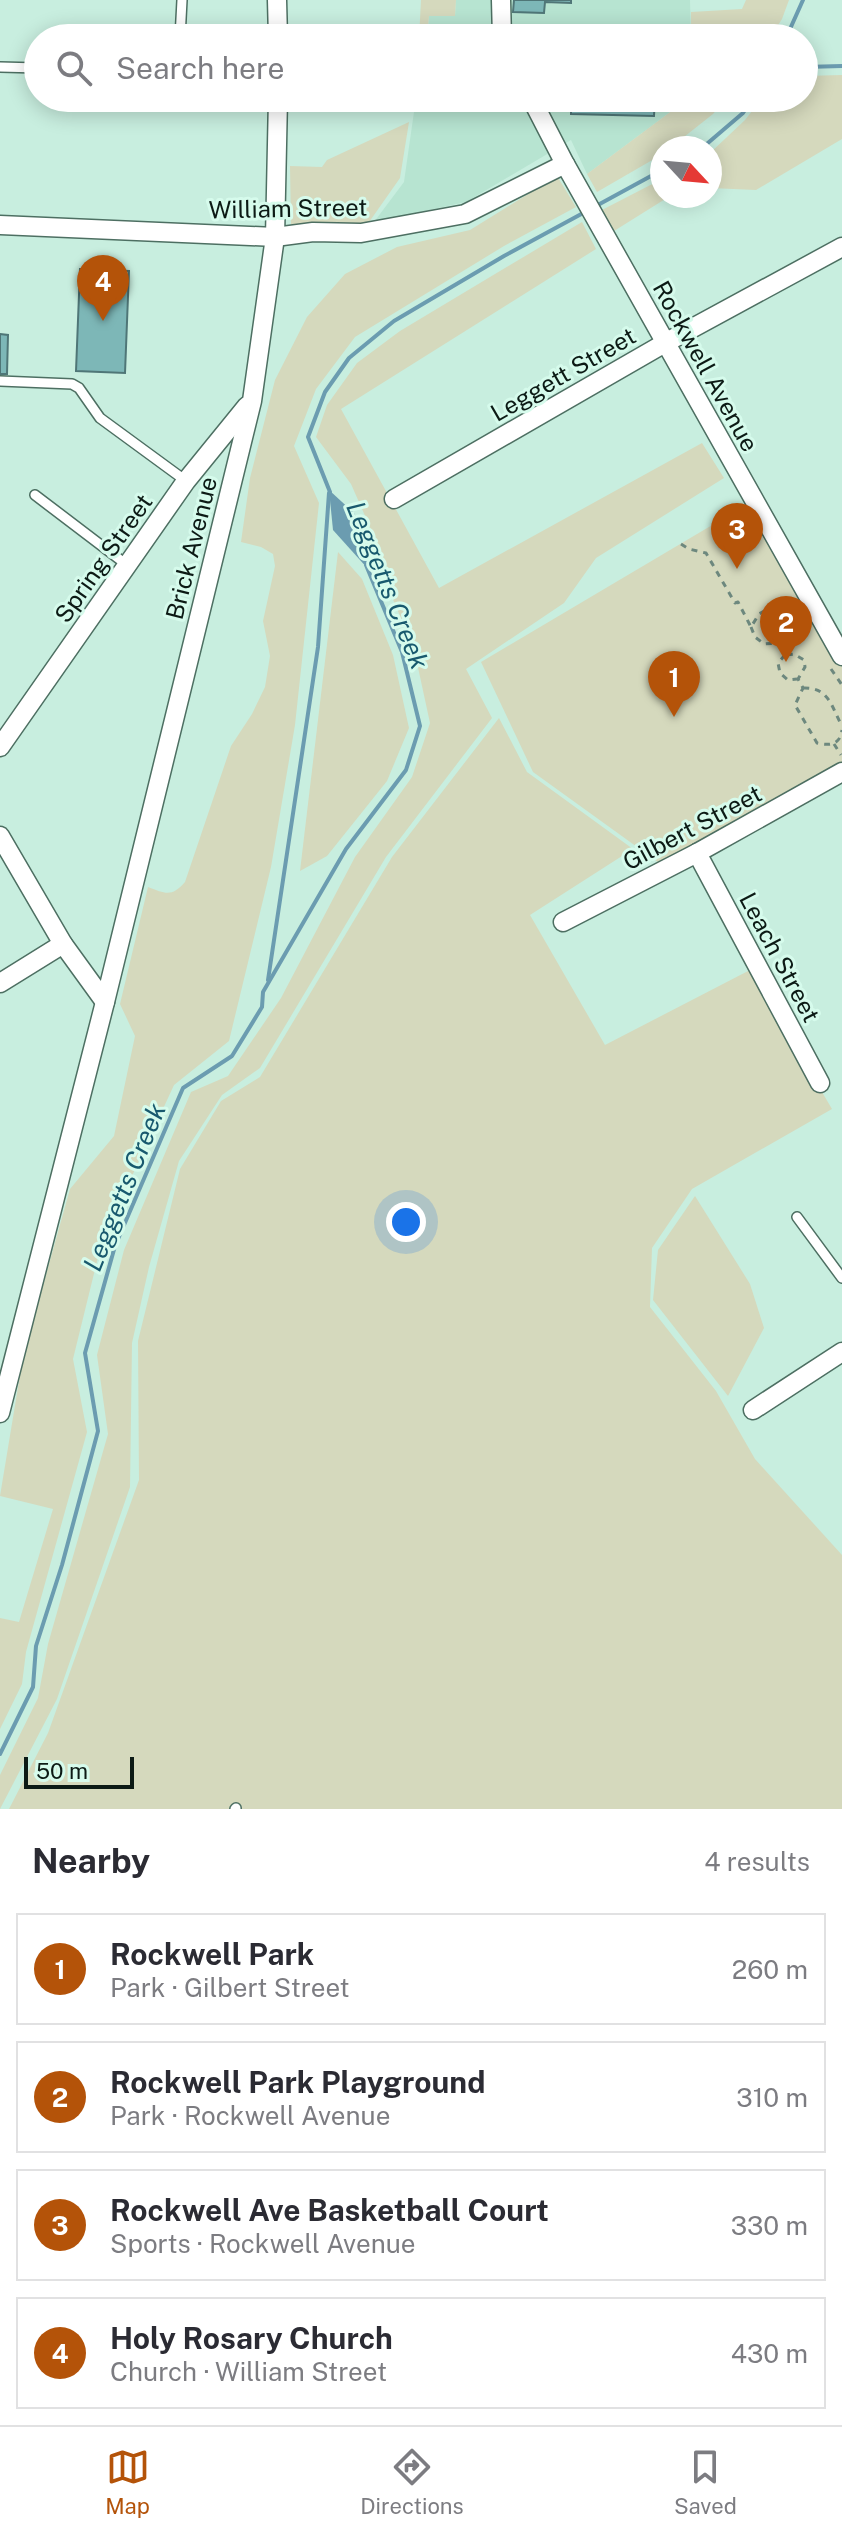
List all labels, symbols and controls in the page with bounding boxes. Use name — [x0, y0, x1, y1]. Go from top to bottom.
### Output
search box — [24, 24, 818, 112]
icon: search — [52, 46, 96, 90]
text: Search here — [116, 50, 284, 86]
north arrow — [650, 136, 722, 208]
street label: William Street — [208, 193, 368, 223]
pin: 4 — [77, 255, 129, 321]
street label: Rockwell Avenue — [648, 276, 764, 456]
street label: Leggett Street — [486, 321, 640, 427]
street label: Brick Avenue — [160, 474, 222, 622]
street label: Spring Street — [48, 488, 158, 628]
water label: Leggetts Creek — [340, 497, 436, 673]
pin: 3 — [711, 503, 763, 569]
pin: 2 — [760, 596, 812, 662]
pin: 1 — [648, 651, 700, 717]
street label: Gilbert Street — [618, 779, 766, 875]
street label: Leach Street — [734, 887, 826, 1027]
water label: Leggetts Creek — [76, 1099, 172, 1275]
your location — [386, 1202, 426, 1242]
scale bar — [24, 1753, 134, 1789]
text: 50 m — [36, 1758, 88, 1784]
text: Nearby — [32, 1841, 150, 1881]
text: 4 results — [704, 1846, 810, 1877]
text: Rockwell Park — [110, 1936, 314, 1972]
text: 1 — [54, 1954, 66, 1985]
text: 260 m — [732, 1954, 808, 1985]
text: Park · Gilbert Street — [110, 1972, 350, 2003]
text: Rockwell Park Playground — [110, 2064, 485, 2100]
text: 2 — [52, 2082, 68, 2113]
text: 310 m — [736, 2082, 808, 2113]
text: Park · Rockwell Avenue — [110, 2100, 390, 2131]
text: Rockwell Ave Basketball Court — [110, 2192, 549, 2228]
text: 3 — [51, 2210, 69, 2241]
text: 330 m — [731, 2210, 808, 2241]
text: Sports · Rockwell Avenue — [110, 2228, 415, 2259]
text: Holy Rosary Church — [110, 2320, 393, 2356]
text: 4 — [51, 2338, 69, 2369]
text: 430 m — [731, 2338, 808, 2369]
text: Church · William Street — [110, 2356, 387, 2387]
tab: Map — [105, 2445, 150, 2519]
tab: Directions — [360, 2445, 464, 2519]
tab: Saved — [674, 2445, 737, 2519]

